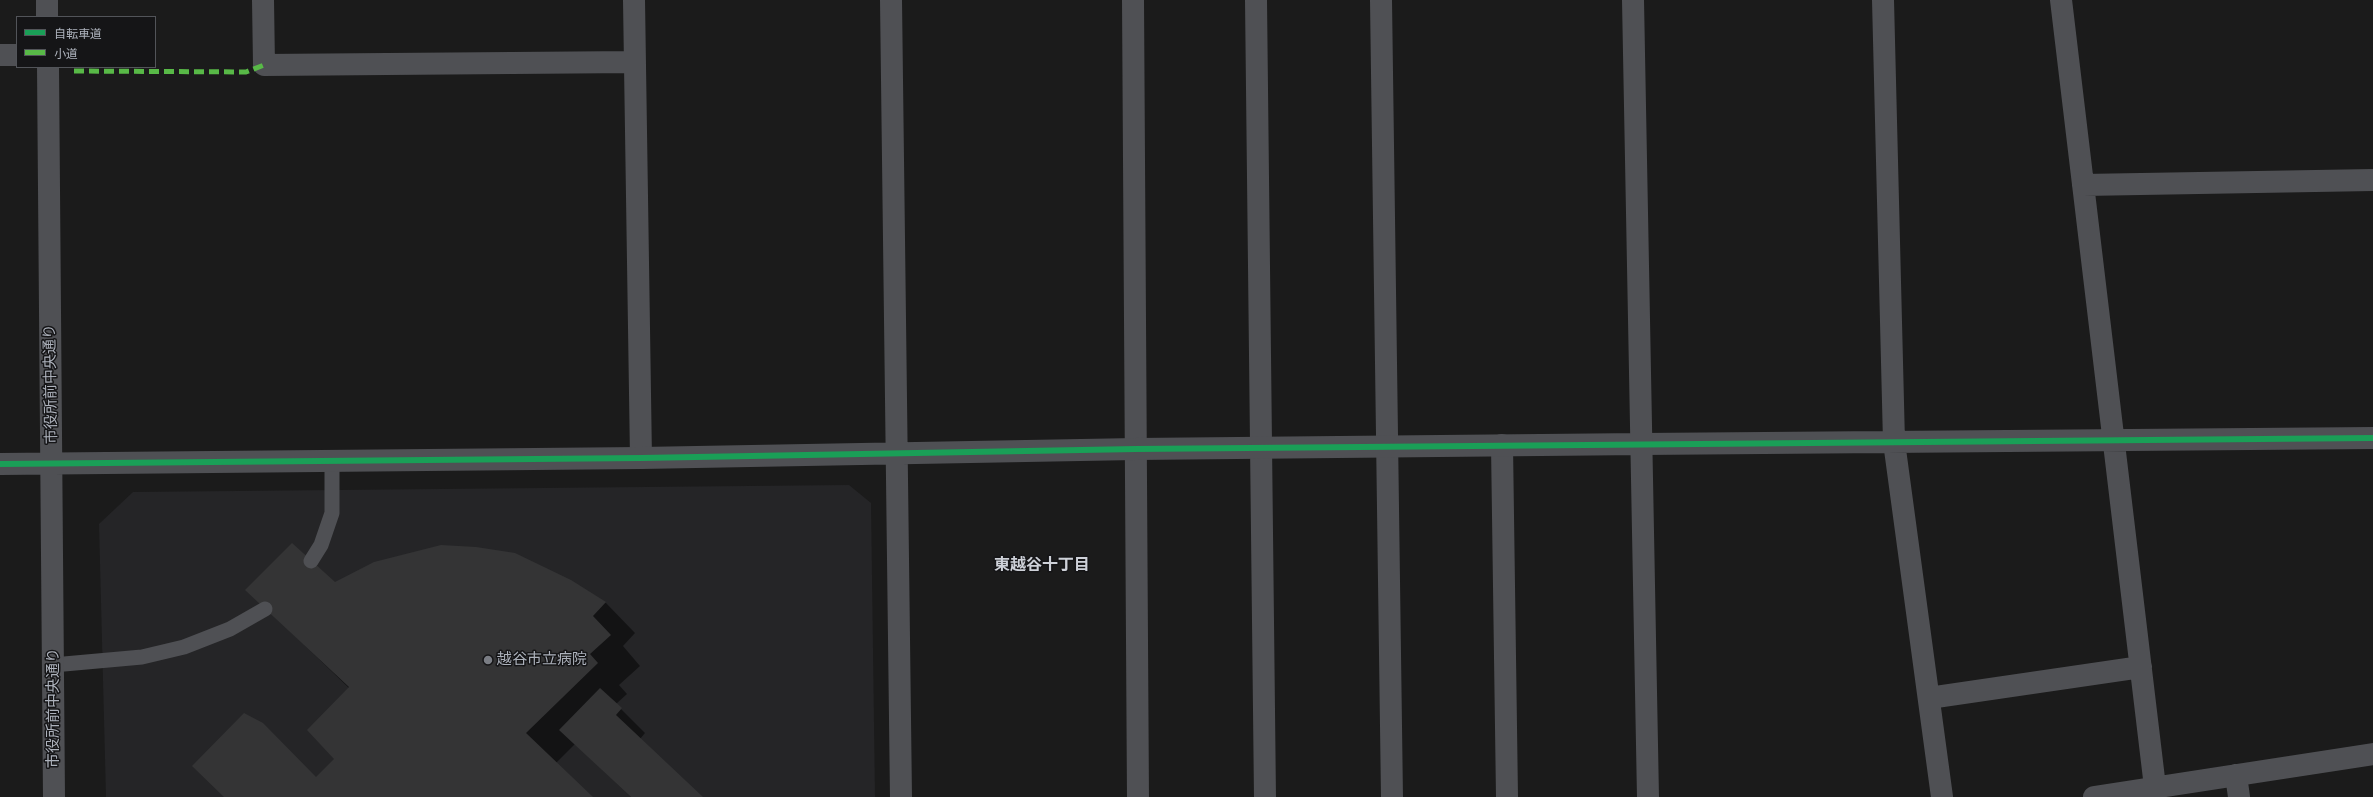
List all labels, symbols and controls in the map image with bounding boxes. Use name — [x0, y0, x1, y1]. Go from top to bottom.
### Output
legend — [16, 16, 156, 68]
text: 自転車道 — [54, 27, 102, 41]
text: 小道 — [54, 47, 78, 61]
street label: 市役所前中央通り — [41, 324, 61, 444]
district label: 東越谷十丁目 — [994, 555, 1090, 575]
street label: 市役所前中央通り — [45, 648, 63, 768]
place label: 越谷市立病院 — [497, 651, 587, 669]
marker: 越谷市立病院 — [482, 654, 494, 666]

